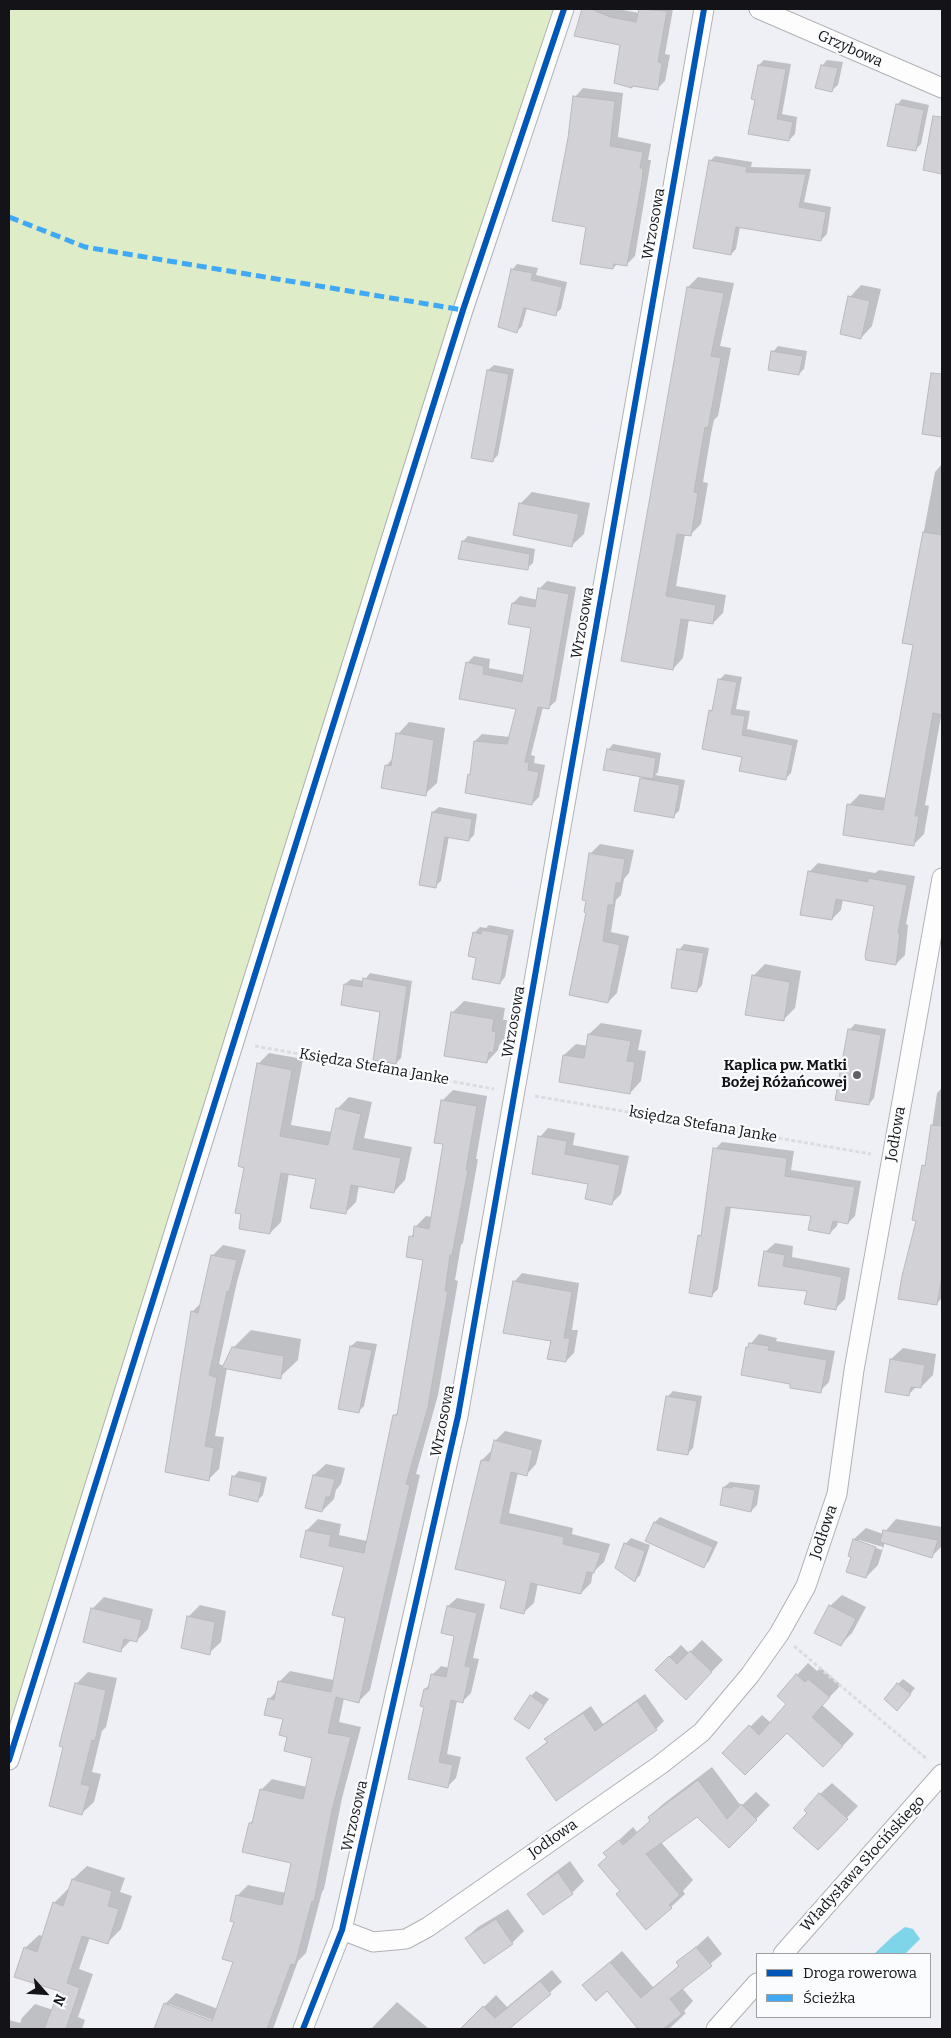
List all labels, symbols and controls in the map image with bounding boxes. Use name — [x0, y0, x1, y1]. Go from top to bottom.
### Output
street label: Grzybowa — [815, 27, 885, 71]
street label: Wrzosowa — [639, 187, 669, 261]
street label: Wrzosowa — [568, 586, 598, 660]
street label: Wrzosowa — [499, 985, 529, 1059]
street label: Księdza Stefana Janke — [298, 1045, 450, 1089]
place label: Kaplica pw. Matki Bożej Różańcowej — [721, 1057, 847, 1092]
marker: Kaplica pw. Matki Bożej Różańcowej — [851, 1069, 863, 1081]
street label: księdza Stefana Janke — [628, 1103, 778, 1147]
street label: Jodłowa — [882, 1105, 910, 1163]
street label: Wrzosowa — [427, 1384, 459, 1458]
street label: Jodłowa — [806, 1503, 842, 1561]
street label: Wrzosowa — [338, 1779, 372, 1853]
street label: Władysława Słocińskiego — [797, 1792, 929, 1936]
street label: Jodłowa — [525, 1816, 581, 1862]
legend — [756, 1953, 931, 2018]
text: Droga rowerowa — [803, 1964, 917, 1982]
north arrow — [20, 1968, 70, 2018]
text: Ścieżka — [803, 1989, 855, 2007]
text: N — [49, 1991, 69, 2008]

